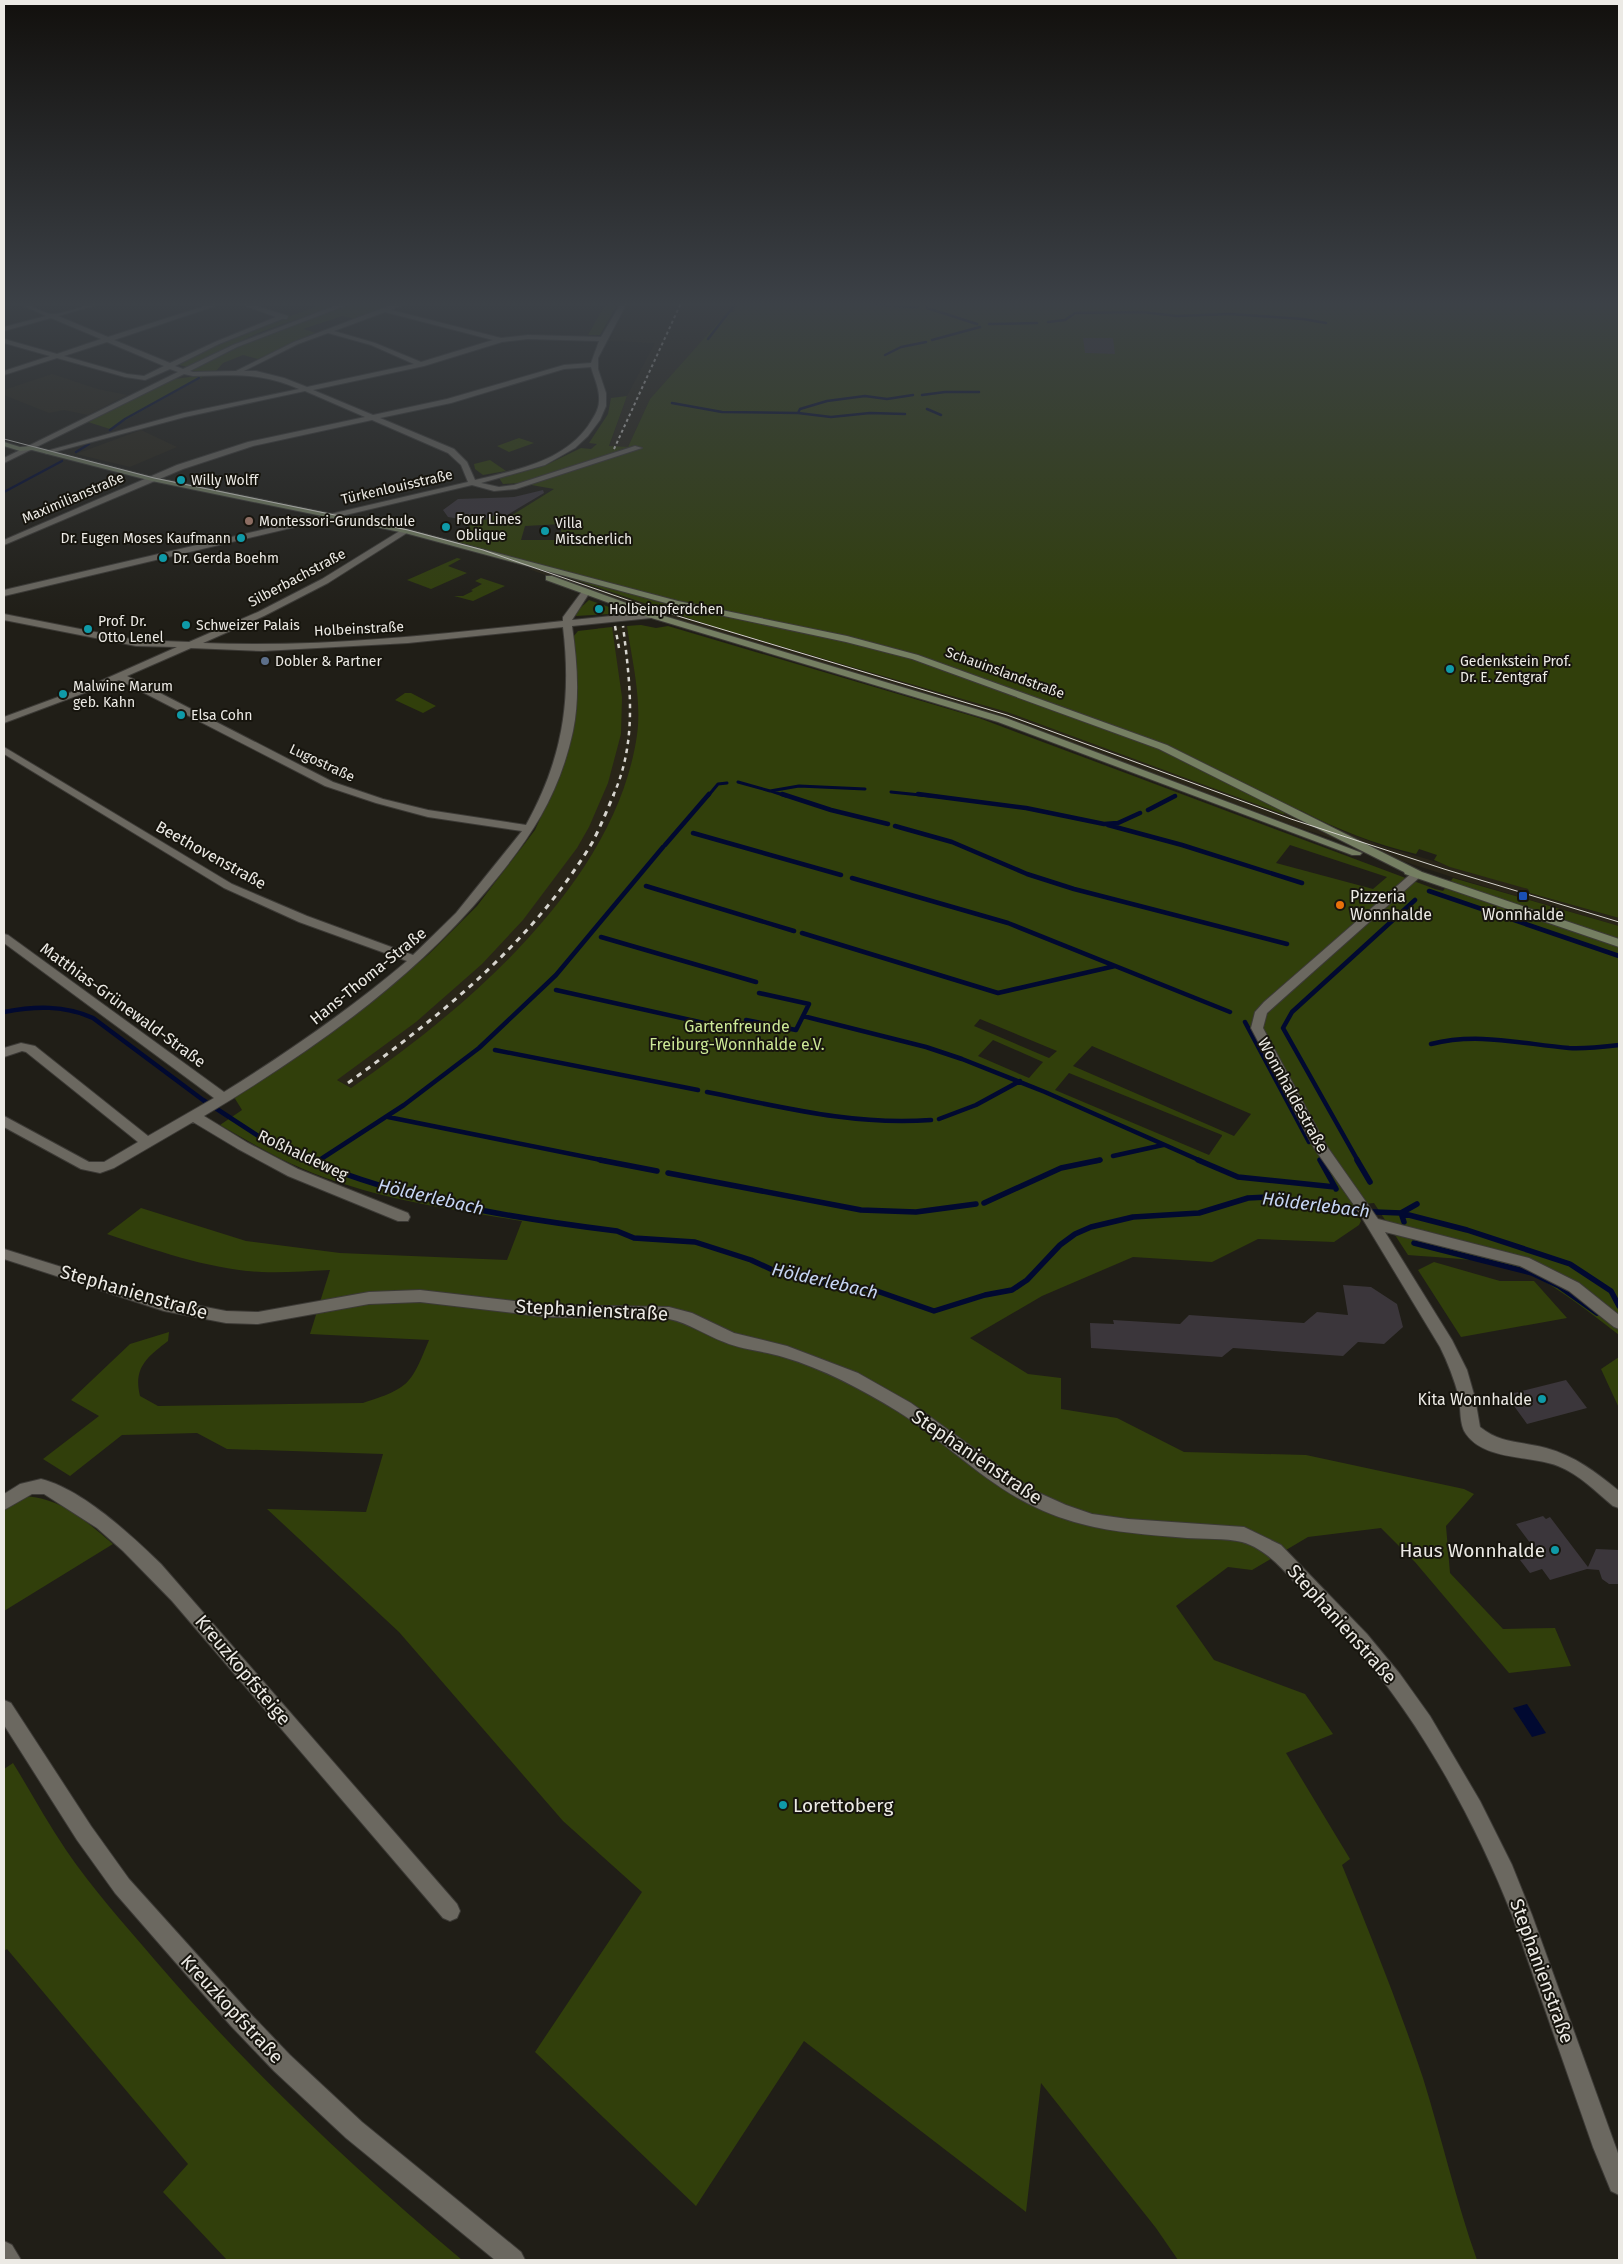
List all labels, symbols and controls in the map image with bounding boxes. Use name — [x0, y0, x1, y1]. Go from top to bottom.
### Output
street label: Türkenlouisstraße — [340, 466, 454, 508]
street label: Maximilianstraße — [19, 469, 127, 527]
place label: Willy Wolff — [191, 472, 260, 489]
marker: Willy Wolff — [175, 474, 187, 486]
place label: Four Lines Oblique — [456, 511, 522, 544]
place label: Montessori-Grundschule — [259, 513, 415, 530]
marker: Montessori-Grundschule — [243, 515, 255, 527]
place label: Villa Mitscherlich — [555, 515, 632, 548]
marker: Four Lines Oblique — [440, 521, 452, 533]
marker: Villa Mitscherlich — [539, 525, 551, 537]
place label: Dr. Eugen Moses Kaufmann — [60, 530, 231, 547]
marker: Dr. Eugen Moses Kaufmann — [235, 532, 247, 544]
street label: Silberbachstraße — [245, 545, 349, 611]
place label: Dr. Gerda Boehm — [173, 550, 279, 567]
marker: Dr. Gerda Boehm — [157, 552, 169, 564]
place label: Holbeinpferdchen — [609, 601, 723, 618]
marker: Holbeinpferdchen — [593, 603, 605, 615]
place label: Prof. Dr. Otto Lenel — [98, 613, 164, 646]
place label: Schweizer Palais — [196, 617, 300, 634]
street label: Holbeinstraße — [314, 618, 404, 640]
marker: Schweizer Palais — [180, 619, 192, 631]
marker: Prof. Dr. Otto Lenel — [82, 623, 94, 635]
street label: Schauinslandstraße — [943, 644, 1067, 702]
place label: Dobler & Partner — [275, 653, 382, 670]
place label: Gedenkstein Prof. Dr. E. Zentgraf — [1460, 653, 1571, 686]
marker: Dobler & Partner — [259, 655, 271, 667]
marker: Gedenkstein Prof. Dr. E. Zentgraf — [1444, 663, 1456, 675]
place label: Malwine Marum geb. Kahn — [73, 678, 173, 711]
marker: Malwine Marum geb. Kahn — [57, 688, 69, 700]
place label: Elsa Cohn — [191, 707, 252, 724]
marker: Elsa Cohn — [175, 709, 187, 721]
street label: Lugostraße — [287, 740, 357, 786]
street label: Beethovenstraße — [152, 817, 270, 893]
place label: Pizzeria Wonnhalde — [1350, 887, 1432, 924]
marker: Wonnhalde — [1517, 890, 1529, 902]
marker: Pizzeria Wonnhalde — [1334, 899, 1346, 911]
place label: Wonnhalde — [1482, 905, 1564, 924]
street label: Hans-Thoma-Straße — [306, 923, 430, 1029]
street label: Matthias-Grünewald-Straße — [37, 939, 209, 1071]
park label: Gartenfreunde Freiburg-Wonnhalde e.V. — [649, 1017, 825, 1054]
street label: Wonnhaldestraße — [1254, 1035, 1332, 1155]
street label: Roßhaldeweg — [255, 1126, 352, 1185]
water label: Hölderlebach — [376, 1174, 486, 1220]
water label: Hölderlebach — [1261, 1187, 1371, 1223]
water label: Hölderlebach — [770, 1258, 880, 1304]
street label: Stephanienstraße — [58, 1260, 210, 1324]
street label: Stephanienstraße — [515, 1295, 669, 1325]
place label: Kita Wonnhalde — [1417, 1390, 1532, 1409]
marker: Kita Wonnhalde — [1536, 1393, 1548, 1405]
street label: Stephanienstraße — [907, 1405, 1047, 1509]
place label: Haus Wonnhalde — [1399, 1539, 1545, 1562]
marker: Haus Wonnhalde — [1549, 1544, 1561, 1556]
street label: Stephanienstraße — [1282, 1560, 1402, 1688]
street label: Kreuzkopfsteige — [190, 1610, 296, 1730]
place label: Lorettoberg — [793, 1794, 893, 1817]
marker: Lorettoberg — [777, 1799, 789, 1811]
street label: Stephanienstraße — [1505, 1895, 1579, 2047]
street label: Kreuzkopfstraße — [176, 1950, 288, 2068]

